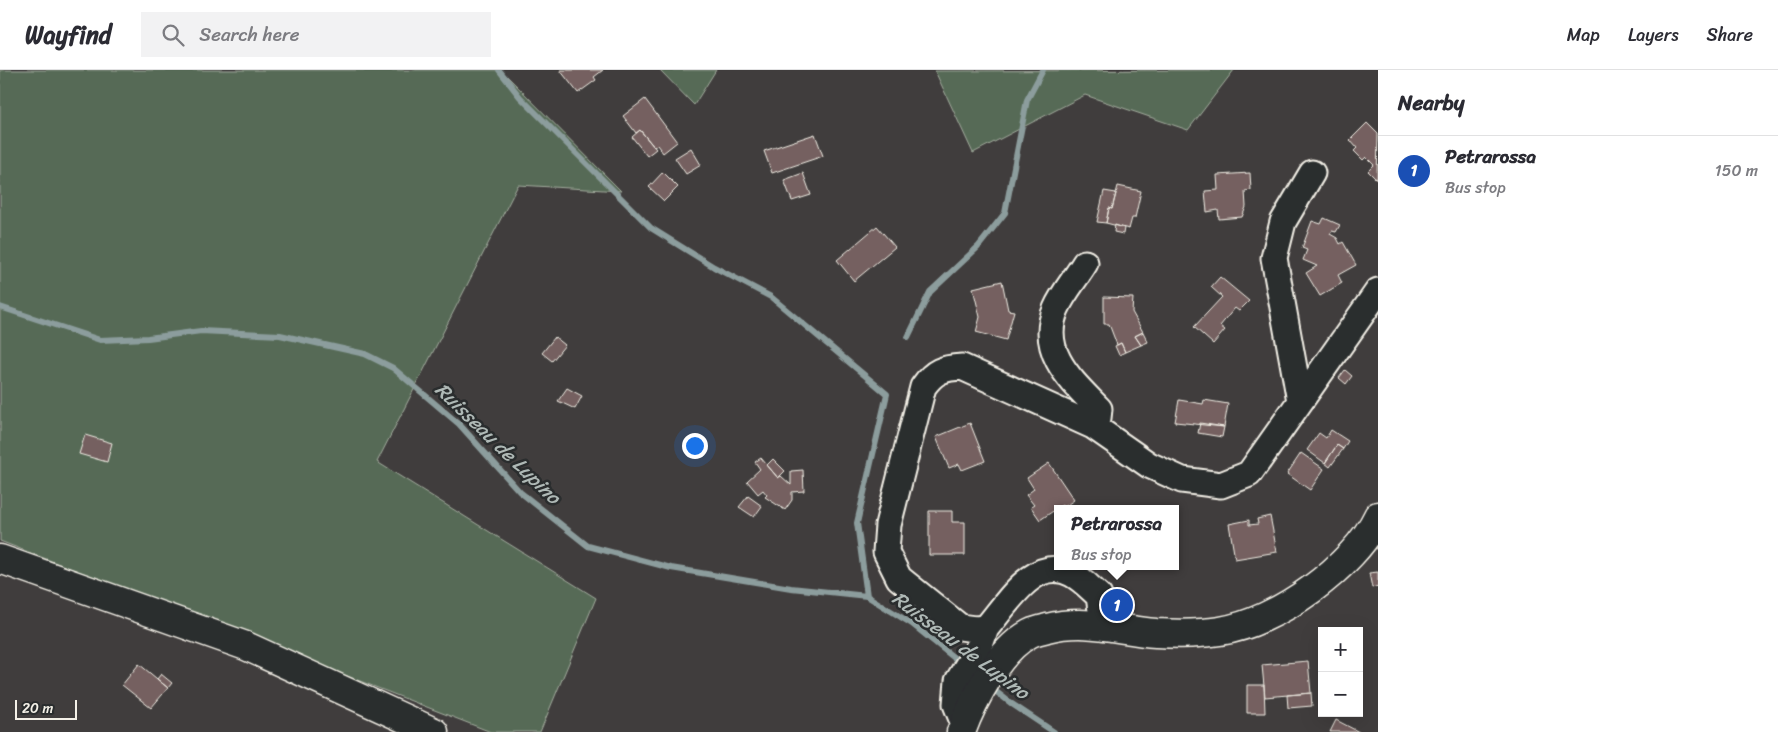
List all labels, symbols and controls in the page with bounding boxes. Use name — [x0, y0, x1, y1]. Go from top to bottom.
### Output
search box — [141, 12, 491, 57]
text: Wayfind — [25, 14, 111, 56]
text: Search here — [199, 18, 299, 51]
text: Map — [1567, 19, 1600, 51]
text: Layers — [1628, 19, 1679, 51]
text: Share — [1707, 19, 1753, 51]
icon: search — [159, 21, 187, 49]
text: Nearby — [1398, 84, 1464, 122]
text: Petrarossa — [1445, 140, 1536, 173]
text: 1 — [1411, 156, 1417, 185]
text: 150 m — [1715, 156, 1758, 185]
text: Bus stop — [1445, 173, 1506, 202]
water label: Ruisseau de Lupino — [426, 374, 570, 514]
your location — [682, 433, 708, 459]
popup — [1054, 505, 1179, 570]
text: Petrarossa — [1071, 507, 1162, 540]
text: Bus stop — [1071, 540, 1132, 569]
water label: Ruisseau de Lupino — [884, 582, 1038, 710]
pin: 1 — [1101, 586, 1133, 624]
map controls — [1318, 627, 1363, 717]
button: + — [1318, 627, 1363, 672]
button: − — [1318, 672, 1363, 717]
text: 20 m — [22, 696, 53, 721]
scale bar — [15, 697, 78, 720]

